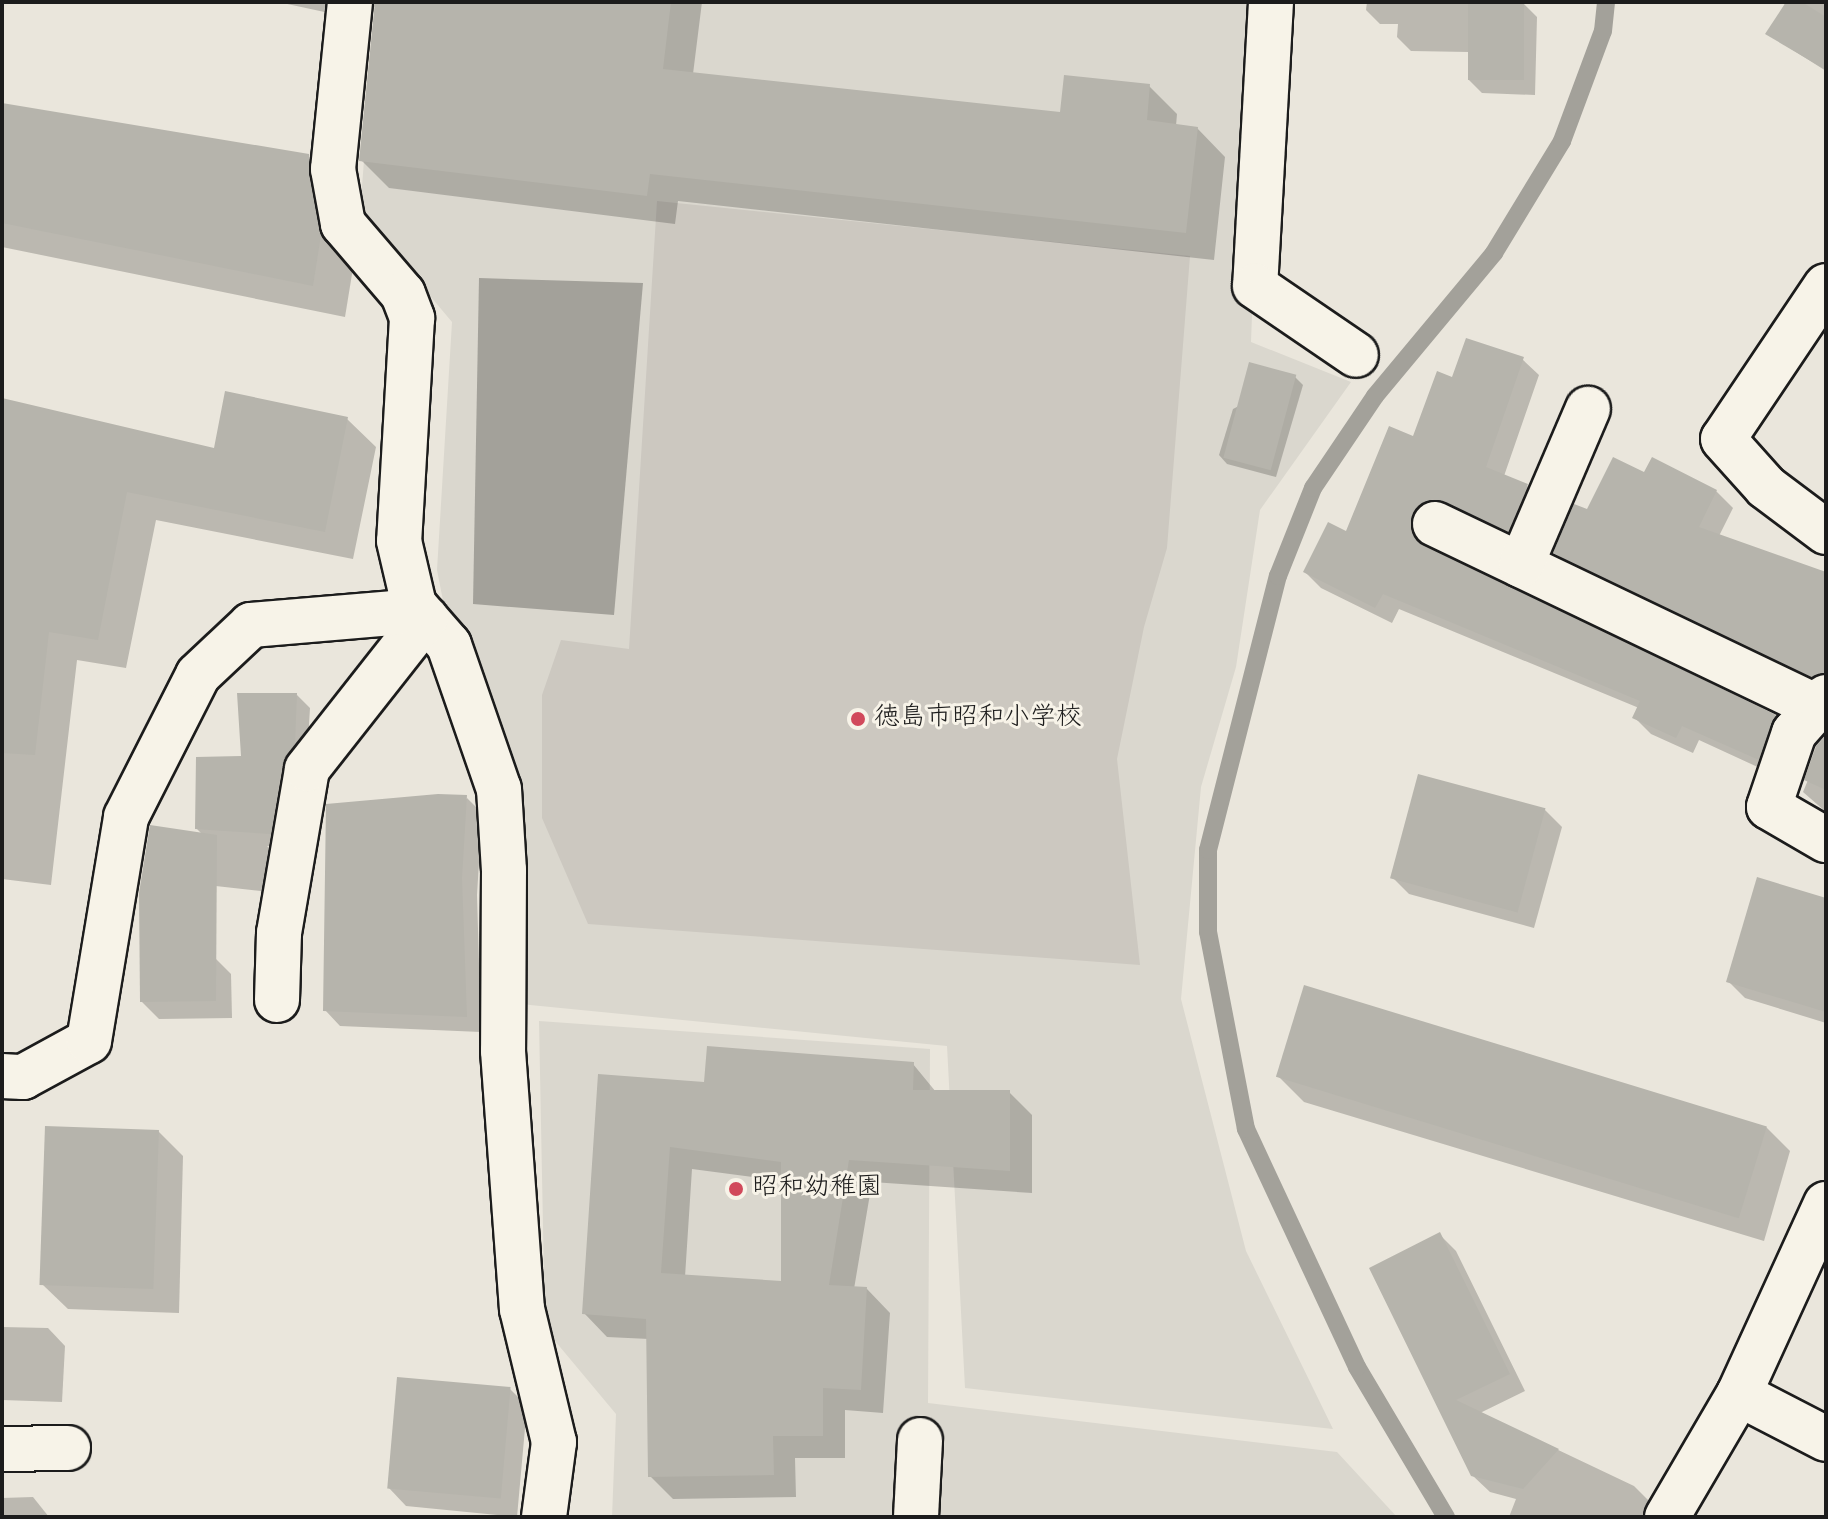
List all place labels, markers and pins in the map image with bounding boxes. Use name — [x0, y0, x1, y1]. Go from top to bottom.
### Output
place label: 徳島市昭和小学校 — [874, 703, 1082, 735]
marker: 徳島市昭和小学校 — [849, 710, 867, 728]
place label: 昭和幼稚園 — [752, 1173, 882, 1205]
marker: 昭和幼稚園 — [727, 1180, 745, 1198]

